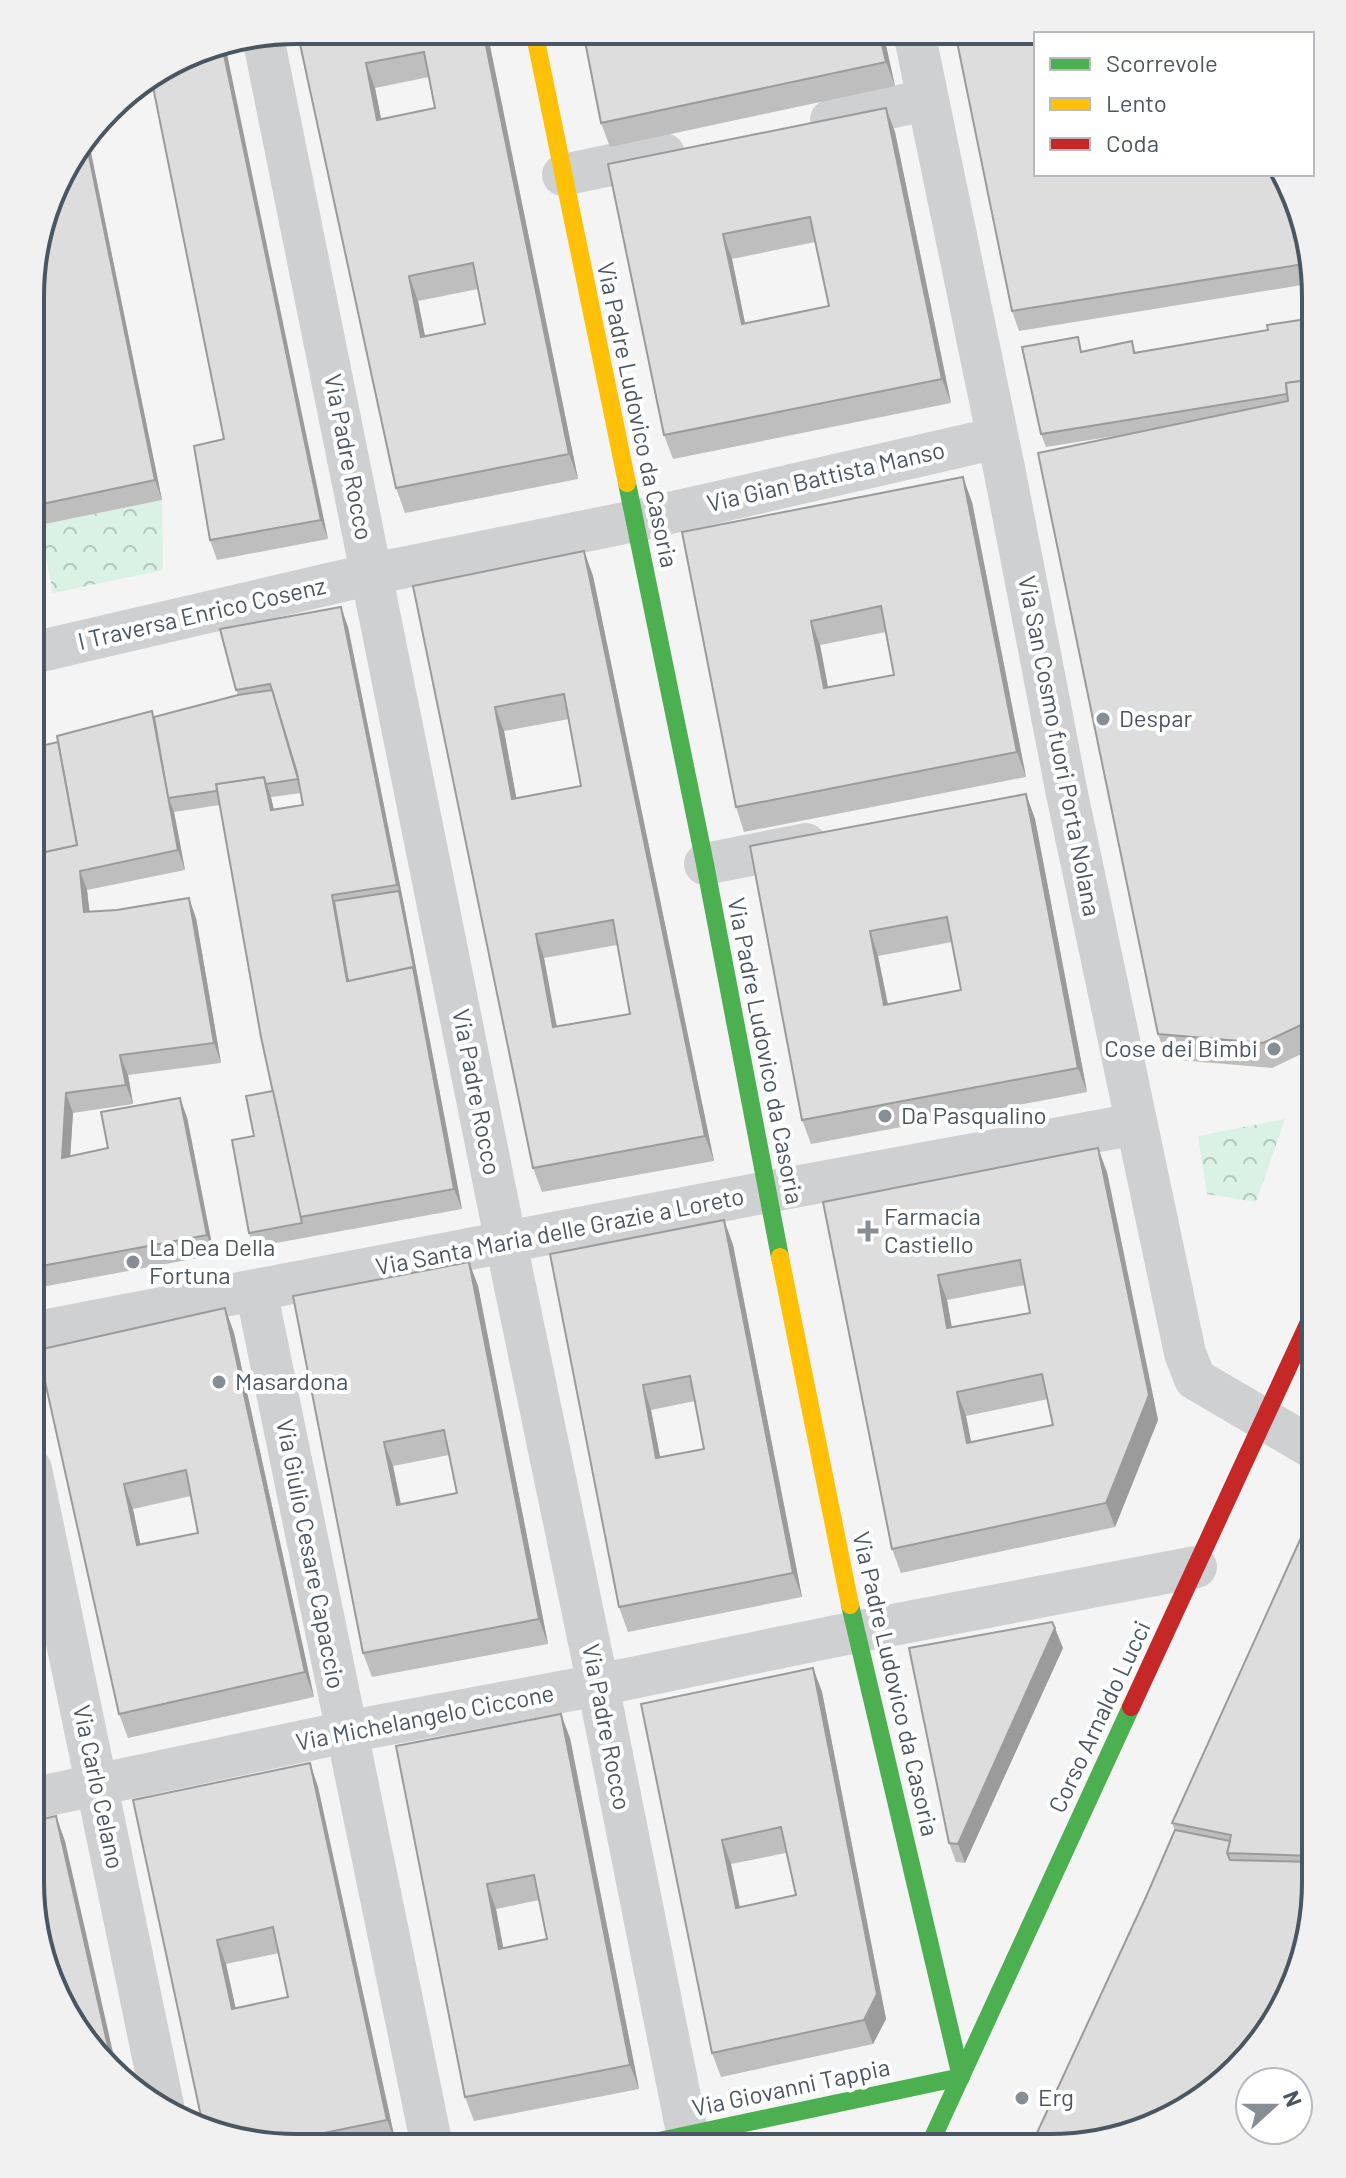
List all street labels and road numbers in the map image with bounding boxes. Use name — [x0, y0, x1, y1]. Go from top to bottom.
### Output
street label: Via Padre Ludovico da Casoria — [592, 259, 685, 570]
street label: Via Padre Rocco — [319, 371, 380, 542]
street label: Via Gian Battista Manso — [704, 434, 947, 517]
street label: I Traversa Enrico Cosenz — [75, 570, 328, 655]
street label: Via San Cosmo fuori Porta Nolana — [1013, 573, 1108, 918]
street label: Via Padre Ludovico da Casoria — [723, 895, 810, 1206]
street label: Via Padre Rocco — [447, 1006, 508, 1177]
street label: Via Santa Maria delle Grazie a Loreto — [373, 1181, 746, 1281]
street label: Via Giulio Cesare Capaccio — [271, 1416, 352, 1691]
street label: Via Padre Ludovico da Casoria — [847, 1529, 946, 1839]
street label: Corso Arnaldo Lucci — [1041, 1616, 1156, 1817]
street label: Via Padre Rocco — [577, 1641, 638, 1812]
street label: Via Michelangelo Ciccone — [293, 1677, 556, 1756]
street label: Via Carlo Celano — [68, 1702, 131, 1871]
street label: Via Giovanni Tappia — [689, 2051, 892, 2122]

